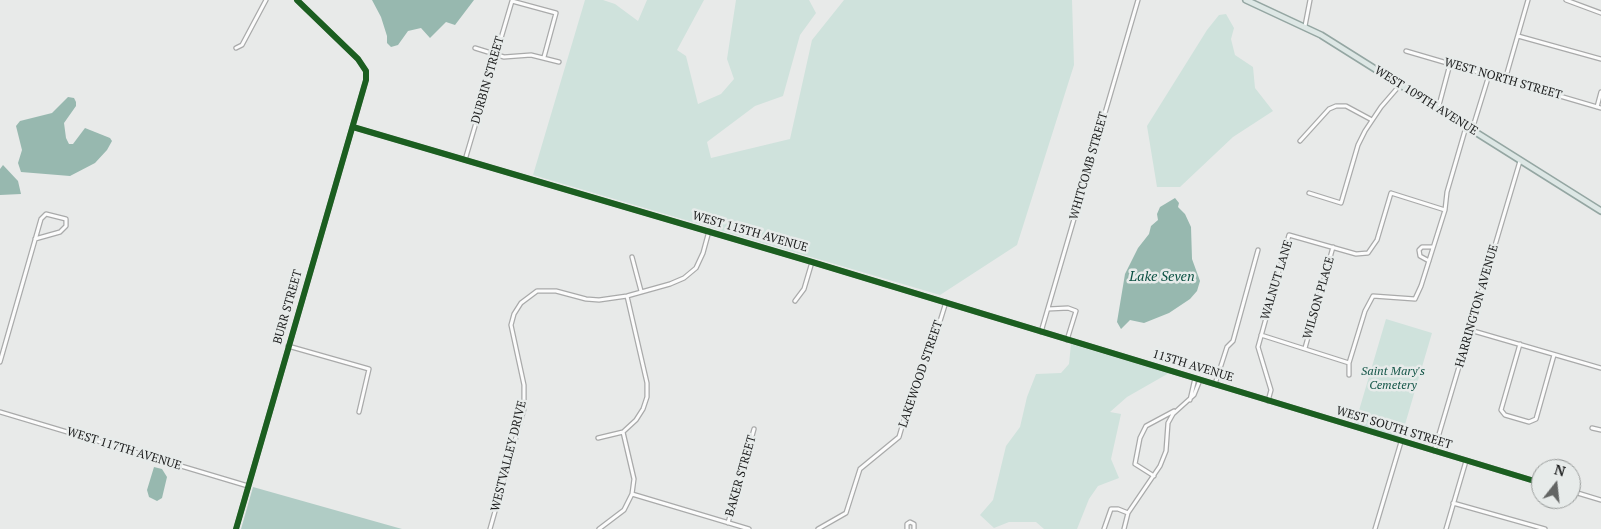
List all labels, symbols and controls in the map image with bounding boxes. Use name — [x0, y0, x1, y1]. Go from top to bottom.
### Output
street label: DURBIN STREET — [469, 35, 507, 125]
street label: WEST NORTH STREET — [1443, 55, 1563, 103]
street label: WEST 109TH AVENUE — [1372, 63, 1480, 139]
street label: WHITCOMB STREET — [1067, 111, 1111, 221]
street label: WEST 113TH AVENUE — [691, 209, 809, 255]
street label: WALNUT LANE — [1258, 238, 1296, 322]
street label: HARRINGTON AVENUE — [1453, 243, 1501, 369]
street label: WILSON PLACE — [1300, 255, 1338, 341]
street label: BURR STREET — [271, 268, 305, 346]
water label: Lake Seven — [1129, 269, 1195, 285]
street label: LAKEWOOD STREET — [896, 319, 946, 429]
street label: 113TH AVENUE — [1151, 347, 1235, 385]
park label: Saint Mary's Cemetery — [1361, 365, 1425, 393]
street label: WESTVALLEY DRIVE — [488, 399, 530, 513]
street label: WEST SOUTH STREET — [1334, 404, 1454, 452]
street label: WEST 117TH AVENUE — [65, 425, 183, 473]
street label: BAKER STREET — [723, 434, 759, 518]
north arrow — [1531, 459, 1581, 509]
text: N — [1552, 459, 1568, 481]

